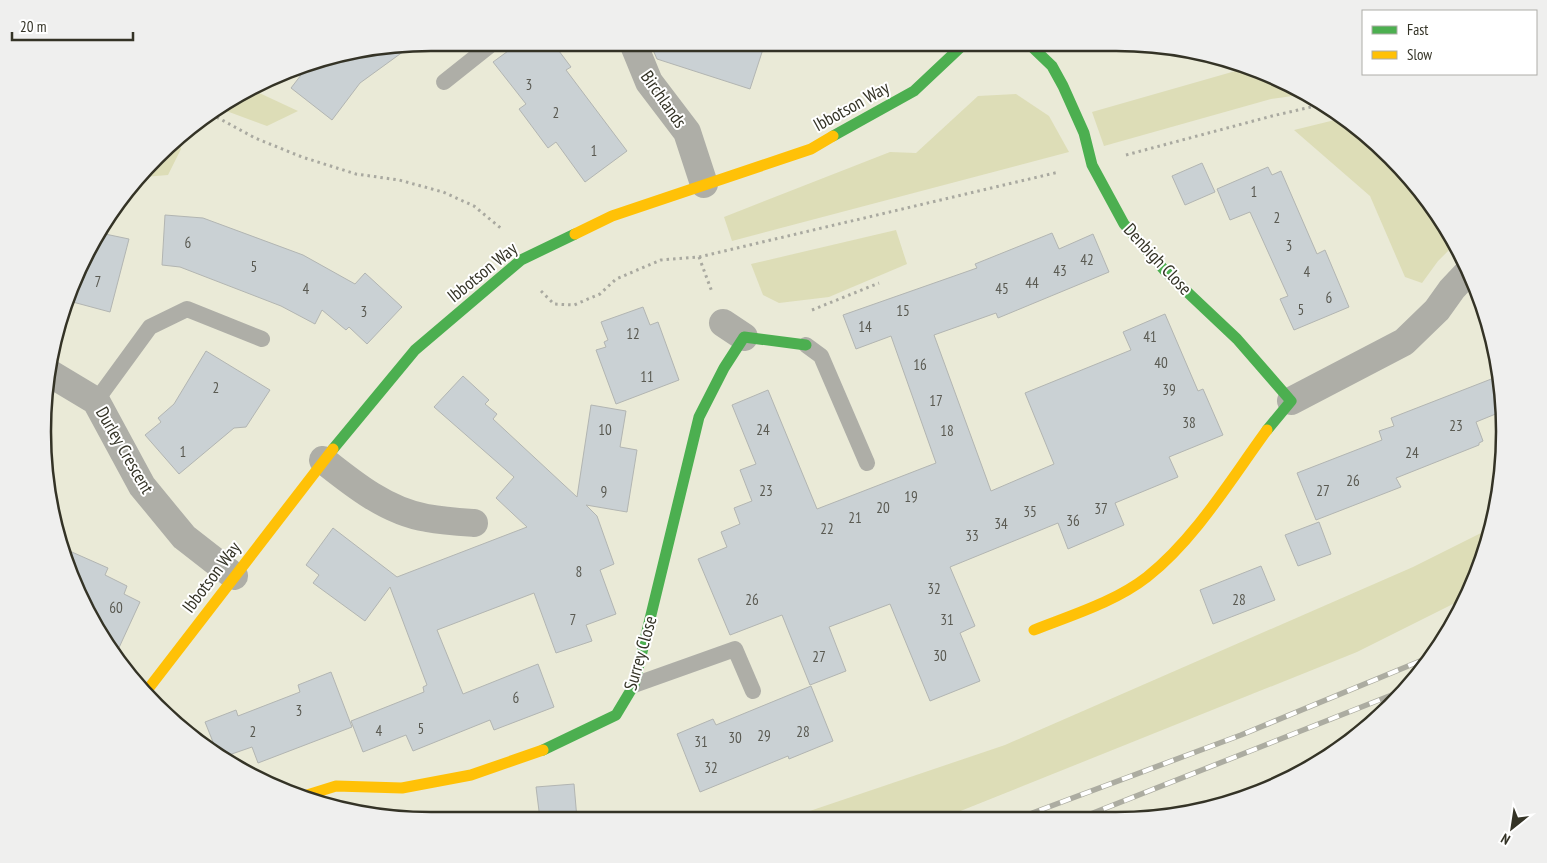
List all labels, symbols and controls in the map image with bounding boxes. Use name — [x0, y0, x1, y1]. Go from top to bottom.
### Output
scale bar — [12, 10, 134, 42]
legend — [1362, 10, 1537, 75]
text: 20 m — [20, 17, 46, 36]
text: Fast — [1407, 20, 1428, 39]
text: Slow — [1407, 45, 1432, 64]
street label: Birchlands — [636, 66, 692, 132]
house number: 3 — [526, 75, 532, 94]
street label: Ibbotson Way — [809, 76, 893, 136]
house number: 2 — [553, 103, 559, 122]
house number: 1 — [591, 141, 597, 160]
house number: 1 — [1251, 182, 1257, 201]
house number: 2 — [1274, 208, 1280, 227]
street label: Denbigh Close — [1119, 218, 1197, 300]
house number: 6 — [185, 233, 192, 252]
house number: 3 — [1286, 236, 1292, 255]
street label: Ibbotson Way — [442, 237, 522, 307]
house number: 42 — [1080, 250, 1094, 269]
house number: 5 — [251, 257, 257, 276]
house number: 43 — [1053, 261, 1067, 280]
house number: 4 — [1304, 262, 1311, 281]
house number: 7 — [95, 272, 101, 291]
house number: 44 — [1025, 273, 1039, 292]
house number: 4 — [303, 279, 310, 298]
house number: 45 — [995, 279, 1009, 298]
house number: 6 — [1326, 288, 1333, 307]
house number: 5 — [1298, 300, 1304, 319]
house number: 15 — [896, 301, 910, 320]
house number: 3 — [361, 302, 367, 321]
house number: 14 — [858, 317, 872, 336]
house number: 12 — [626, 324, 640, 343]
house number: 41 — [1143, 327, 1157, 346]
house number: 40 — [1154, 353, 1168, 372]
house number: 16 — [913, 355, 927, 374]
house number: 11 — [640, 367, 654, 386]
house number: 2 — [213, 378, 219, 397]
house number: 39 — [1162, 380, 1176, 399]
house number: 17 — [929, 391, 943, 410]
street label: Durley Crescent — [91, 402, 159, 498]
house number: 38 — [1182, 413, 1196, 432]
house number: 23 — [1449, 416, 1463, 435]
house number: 10 — [598, 420, 612, 439]
house number: 24 — [756, 420, 770, 439]
house number: 18 — [940, 421, 954, 440]
house number: 1 — [180, 442, 186, 461]
house number: 24 — [1405, 443, 1419, 462]
house number: 26 — [1346, 471, 1360, 490]
house number: 23 — [759, 481, 773, 500]
house number: 27 — [1316, 481, 1330, 500]
house number: 9 — [601, 482, 607, 501]
house number: 19 — [904, 487, 918, 506]
house number: 20 — [876, 498, 890, 517]
house number: 37 — [1094, 499, 1108, 518]
house number: 35 — [1023, 502, 1037, 521]
house number: 21 — [848, 508, 862, 527]
house number: 36 — [1066, 511, 1080, 530]
house number: 34 — [994, 514, 1008, 533]
house number: 22 — [820, 519, 834, 538]
house number: 33 — [965, 526, 979, 545]
street label: Ibbotson Way — [177, 537, 245, 617]
house number: 8 — [576, 562, 582, 581]
house number: 32 — [927, 579, 941, 598]
house number: 26 — [745, 590, 759, 609]
house number: 28 — [1232, 590, 1246, 609]
house number: 60 — [109, 598, 123, 617]
house number: 7 — [570, 610, 576, 629]
house number: 31 — [940, 610, 954, 629]
street label: Surrey Close — [618, 613, 662, 693]
house number: 30 — [933, 646, 947, 665]
house number: 27 — [812, 647, 826, 666]
house number: 6 — [513, 688, 520, 707]
house number: 3 — [296, 701, 302, 720]
house number: 5 — [418, 719, 424, 738]
house number: 4 — [376, 721, 383, 740]
house number: 2 — [250, 722, 256, 741]
house number: 28 — [796, 722, 810, 741]
house number: 29 — [757, 726, 771, 745]
house number: 30 — [728, 728, 742, 747]
house number: 31 — [694, 732, 708, 751]
house number: 32 — [704, 758, 718, 777]
north arrow — [1487, 803, 1537, 853]
text: N — [1498, 830, 1513, 849]

